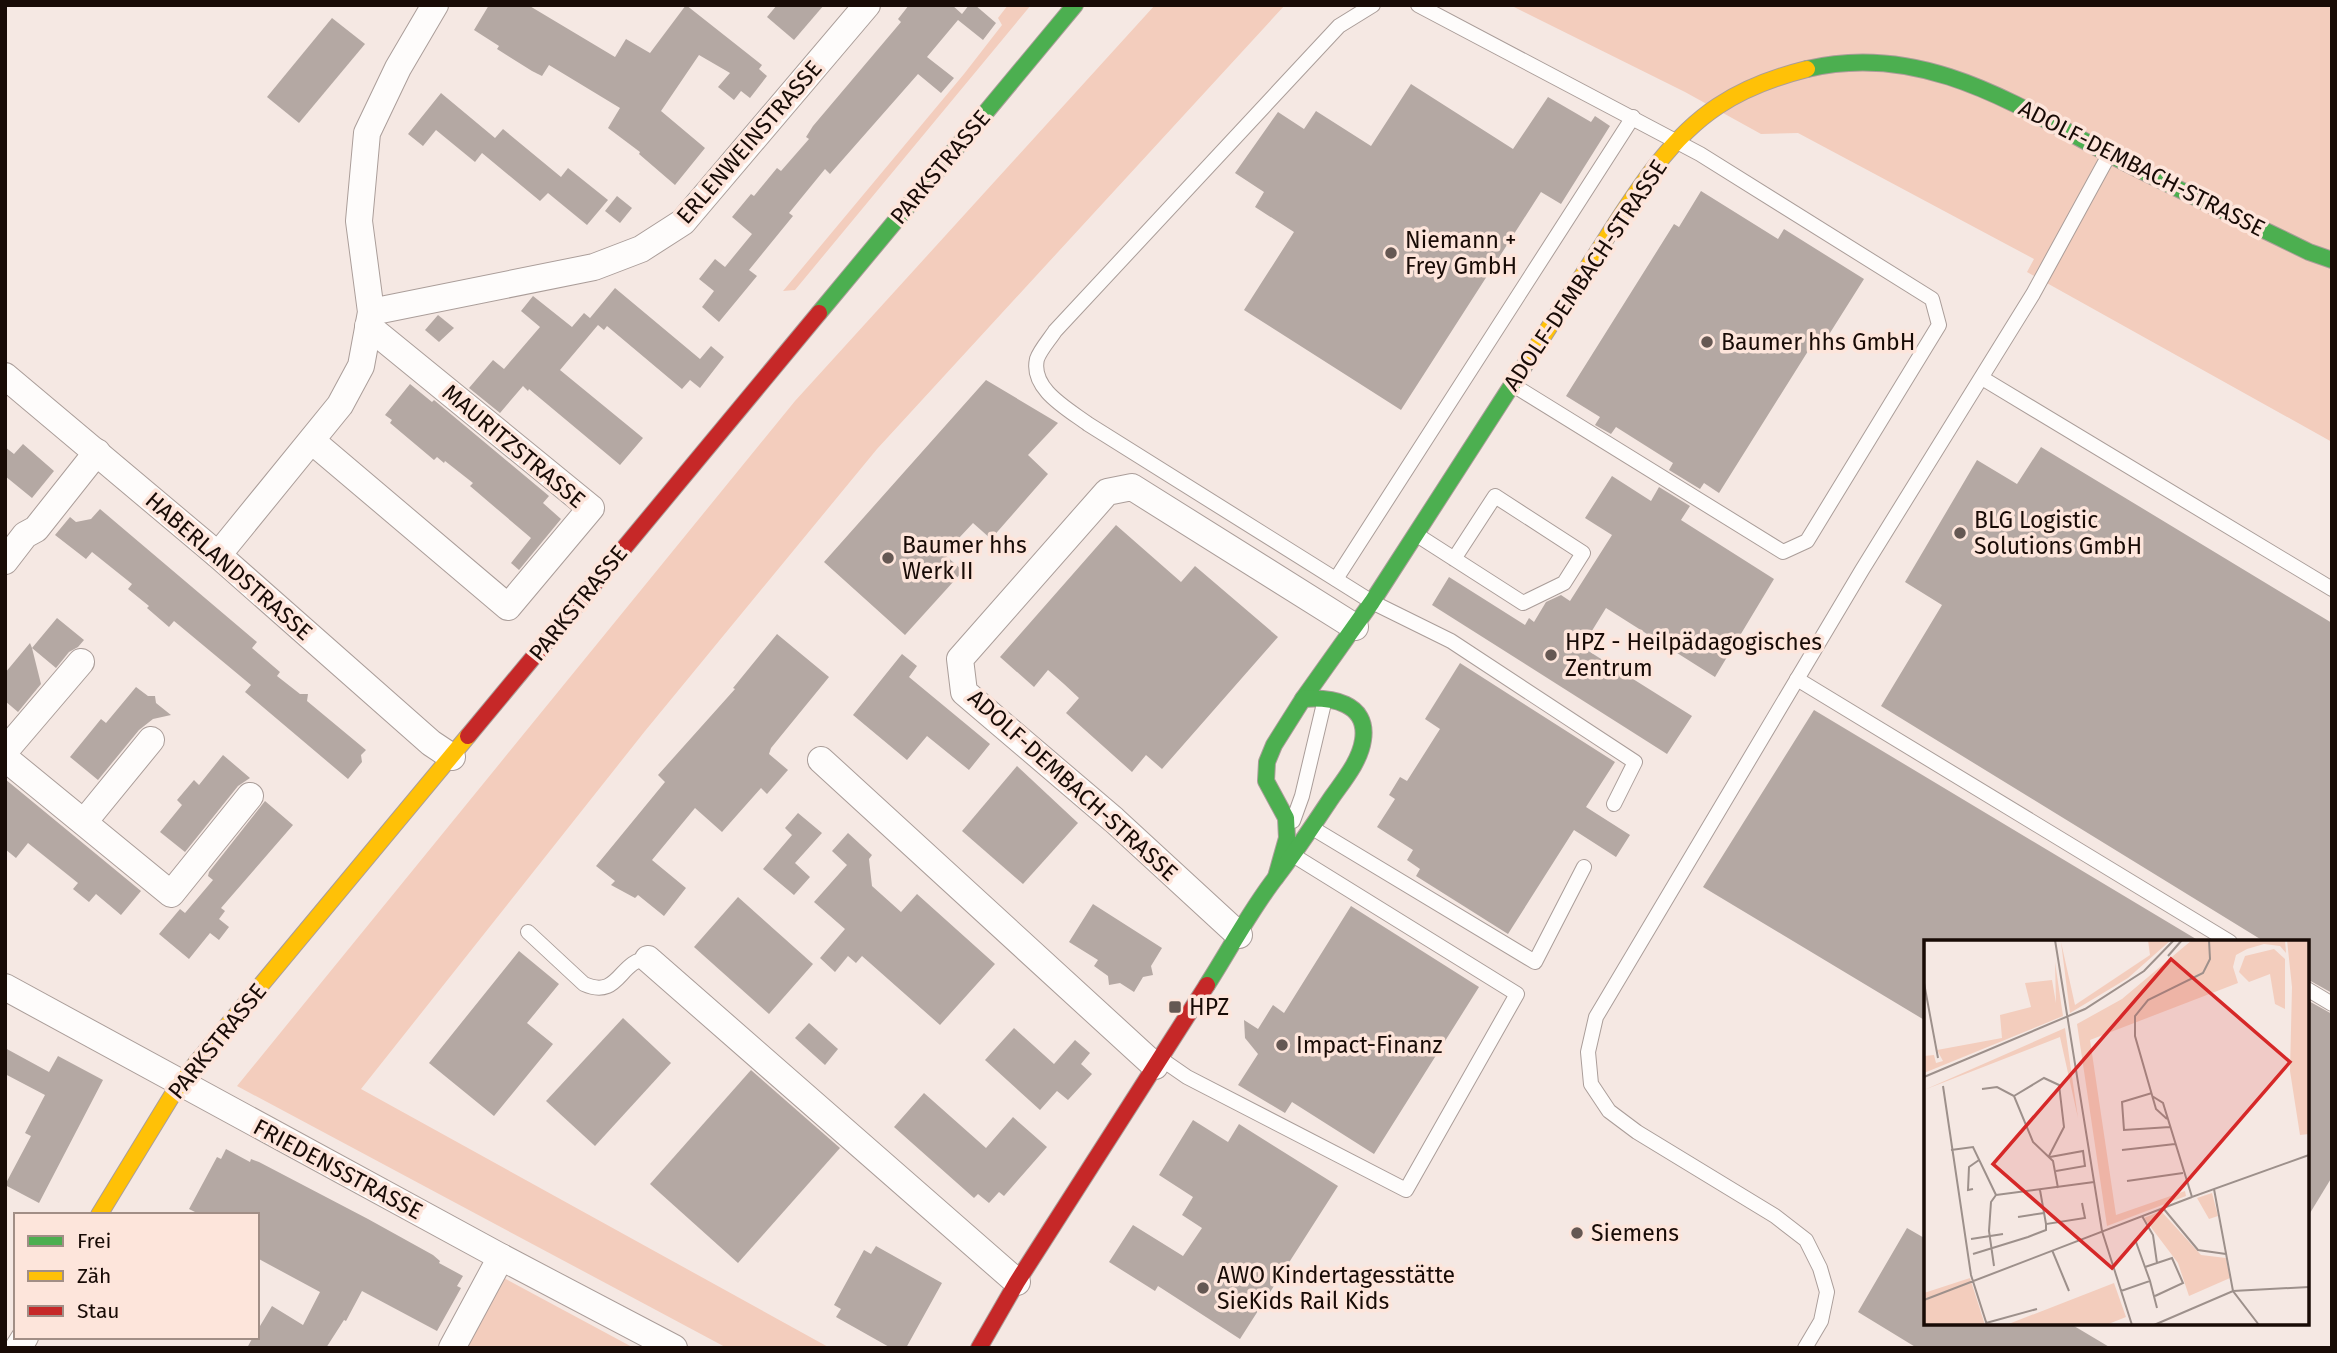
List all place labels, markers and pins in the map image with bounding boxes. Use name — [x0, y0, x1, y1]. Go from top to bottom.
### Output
place label: Niemann + Frey GmbH — [1405, 226, 1517, 280]
marker: Niemann + Frey GmbH — [1383, 245, 1399, 261]
place label: Baumer hhs GmbH — [1721, 328, 1915, 356]
marker: Baumer hhs GmbH — [1699, 334, 1715, 350]
place label: BLG Logistic Solutions GmbH — [1974, 506, 2142, 560]
marker: BLG Logistic Solutions GmbH — [1952, 525, 1968, 541]
place label: Baumer hhs Werk II — [902, 531, 1027, 585]
marker: Baumer hhs Werk II — [880, 550, 896, 566]
place label: HPZ - Heilpädagogisches Zentrum — [1565, 628, 1822, 682]
marker: HPZ - Heilpädagogisches Zentrum — [1543, 647, 1559, 663]
place label: HPZ — [1189, 993, 1229, 1021]
marker: HPZ — [1167, 999, 1183, 1015]
place label: Impact-Finanz — [1296, 1031, 1443, 1059]
marker: Impact-Finanz — [1274, 1037, 1290, 1053]
place label: Siemens — [1591, 1219, 1679, 1247]
marker: Siemens — [1569, 1225, 1585, 1241]
place label: AWO Kindertagesstätte SieKids Rail Kids — [1217, 1261, 1455, 1315]
marker: AWO Kindertagesstätte SieKids Rail Kids — [1195, 1280, 1211, 1296]

